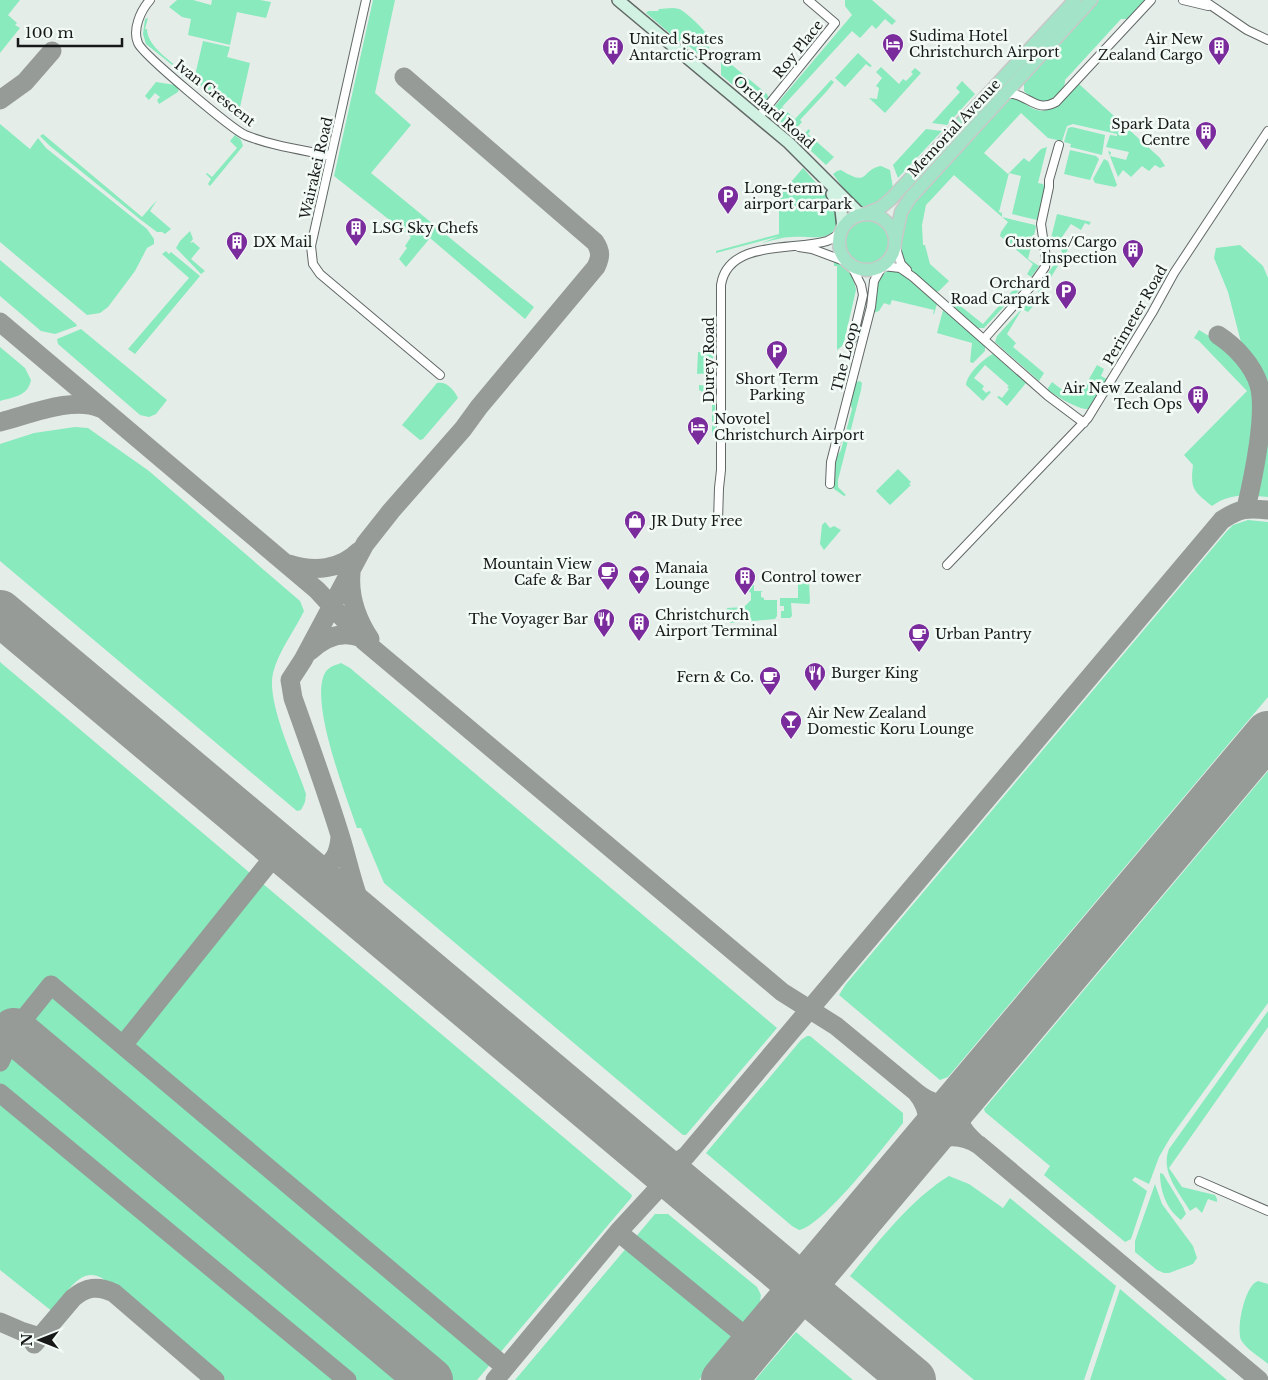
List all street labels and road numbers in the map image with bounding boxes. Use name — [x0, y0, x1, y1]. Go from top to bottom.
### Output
street label: Roy Place — [769, 16, 827, 82]
street label: Ivan Crescent — [171, 56, 260, 131]
street label: Orchard Road — [730, 72, 819, 153]
street label: Memorial Avenue — [904, 75, 1004, 181]
street label: Wairakei Road — [295, 115, 337, 222]
street label: Perimeter Road — [1099, 261, 1171, 368]
street label: Durey Road — [700, 316, 718, 403]
street label: The Loop — [828, 320, 862, 394]

